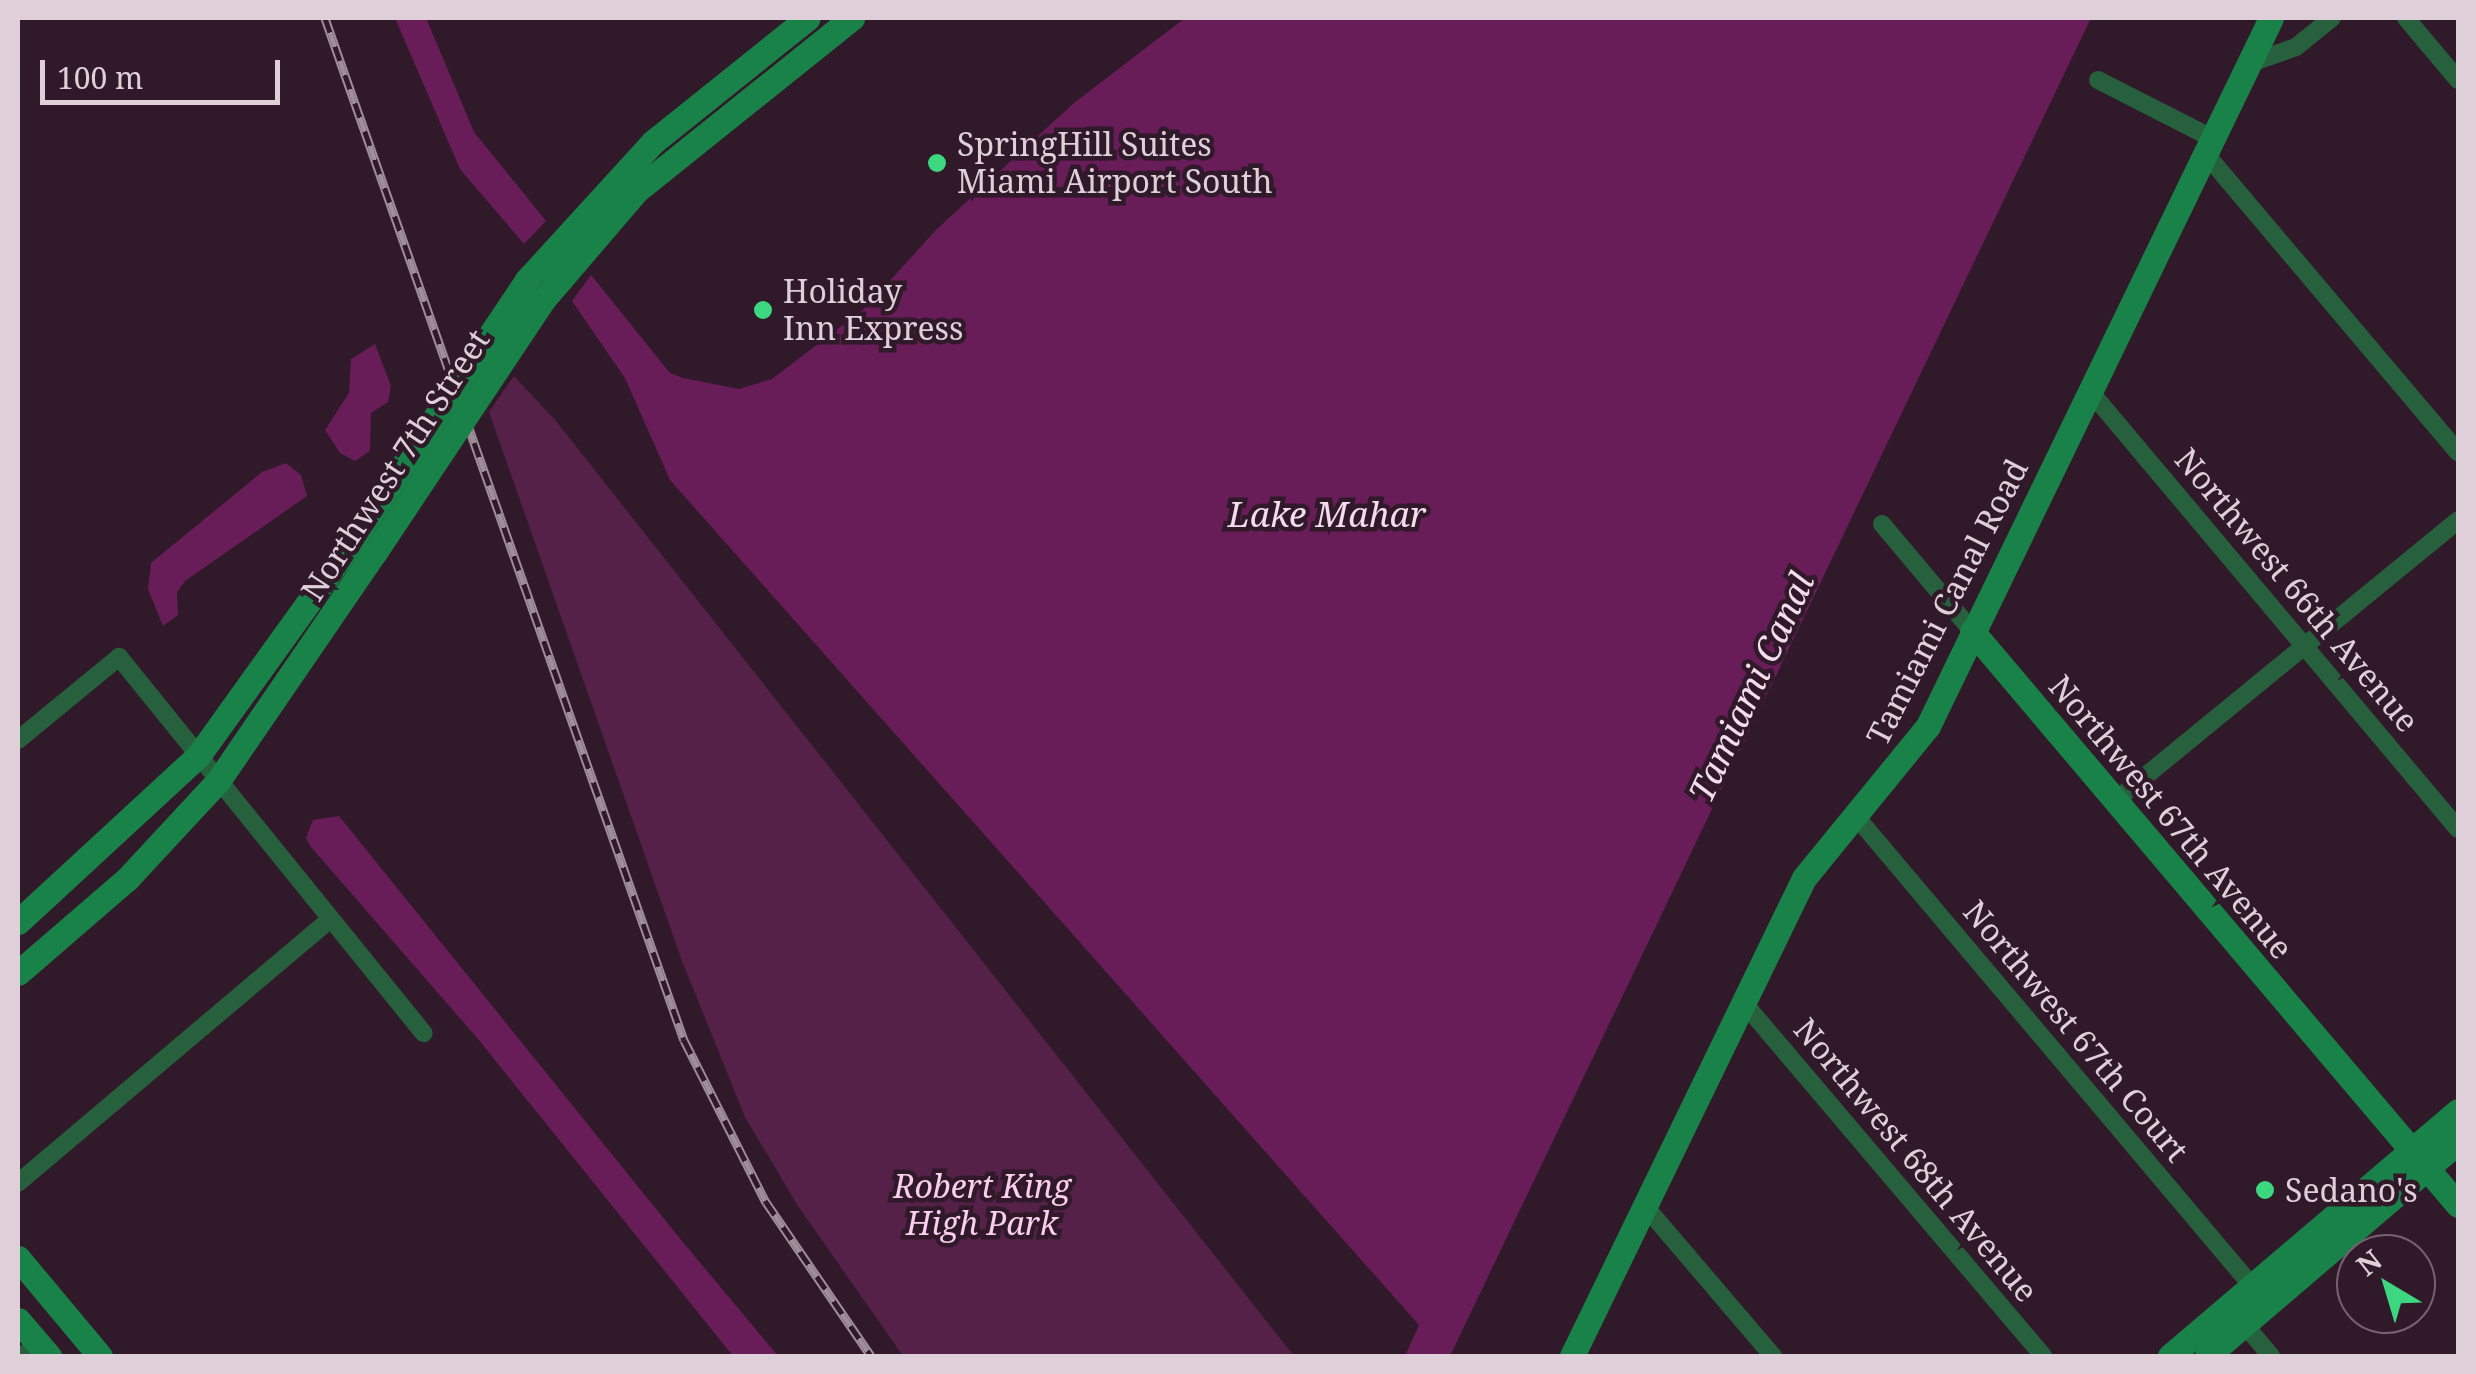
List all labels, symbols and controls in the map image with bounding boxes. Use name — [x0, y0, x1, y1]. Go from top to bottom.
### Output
scale bar — [45, 40, 285, 102]
text: 100 m — [57, 57, 143, 98]
place label: SpringHill Suites Miami Airport South — [957, 126, 1272, 201]
marker: SpringHill Suites Miami Airport South — [926, 152, 948, 174]
place label: Holiday Inn Express — [783, 273, 963, 348]
marker: Holiday Inn Express — [752, 299, 774, 321]
street label: Northwest 7th Street — [293, 322, 497, 608]
street label: Northwest 66th Avenue — [2167, 440, 2427, 740]
street label: Tamiami Canal Road — [1858, 453, 2036, 751]
water label: Lake Mahar — [1228, 493, 1426, 535]
water label: Tamiami Canal — [1680, 566, 1822, 808]
street label: Northwest 67th Avenue — [2041, 667, 2301, 967]
street label: Northwest 67th Court — [1956, 893, 2196, 1169]
street label: Northwest 68th Avenue — [1786, 1010, 2046, 1310]
park label: Robert King High Park — [893, 1168, 1071, 1243]
place label: Sedano's — [2285, 1171, 2418, 1209]
marker: Sedano's — [2254, 1179, 2276, 1201]
north arrow — [2336, 1234, 2436, 1334]
text: N — [2348, 1240, 2389, 1284]

